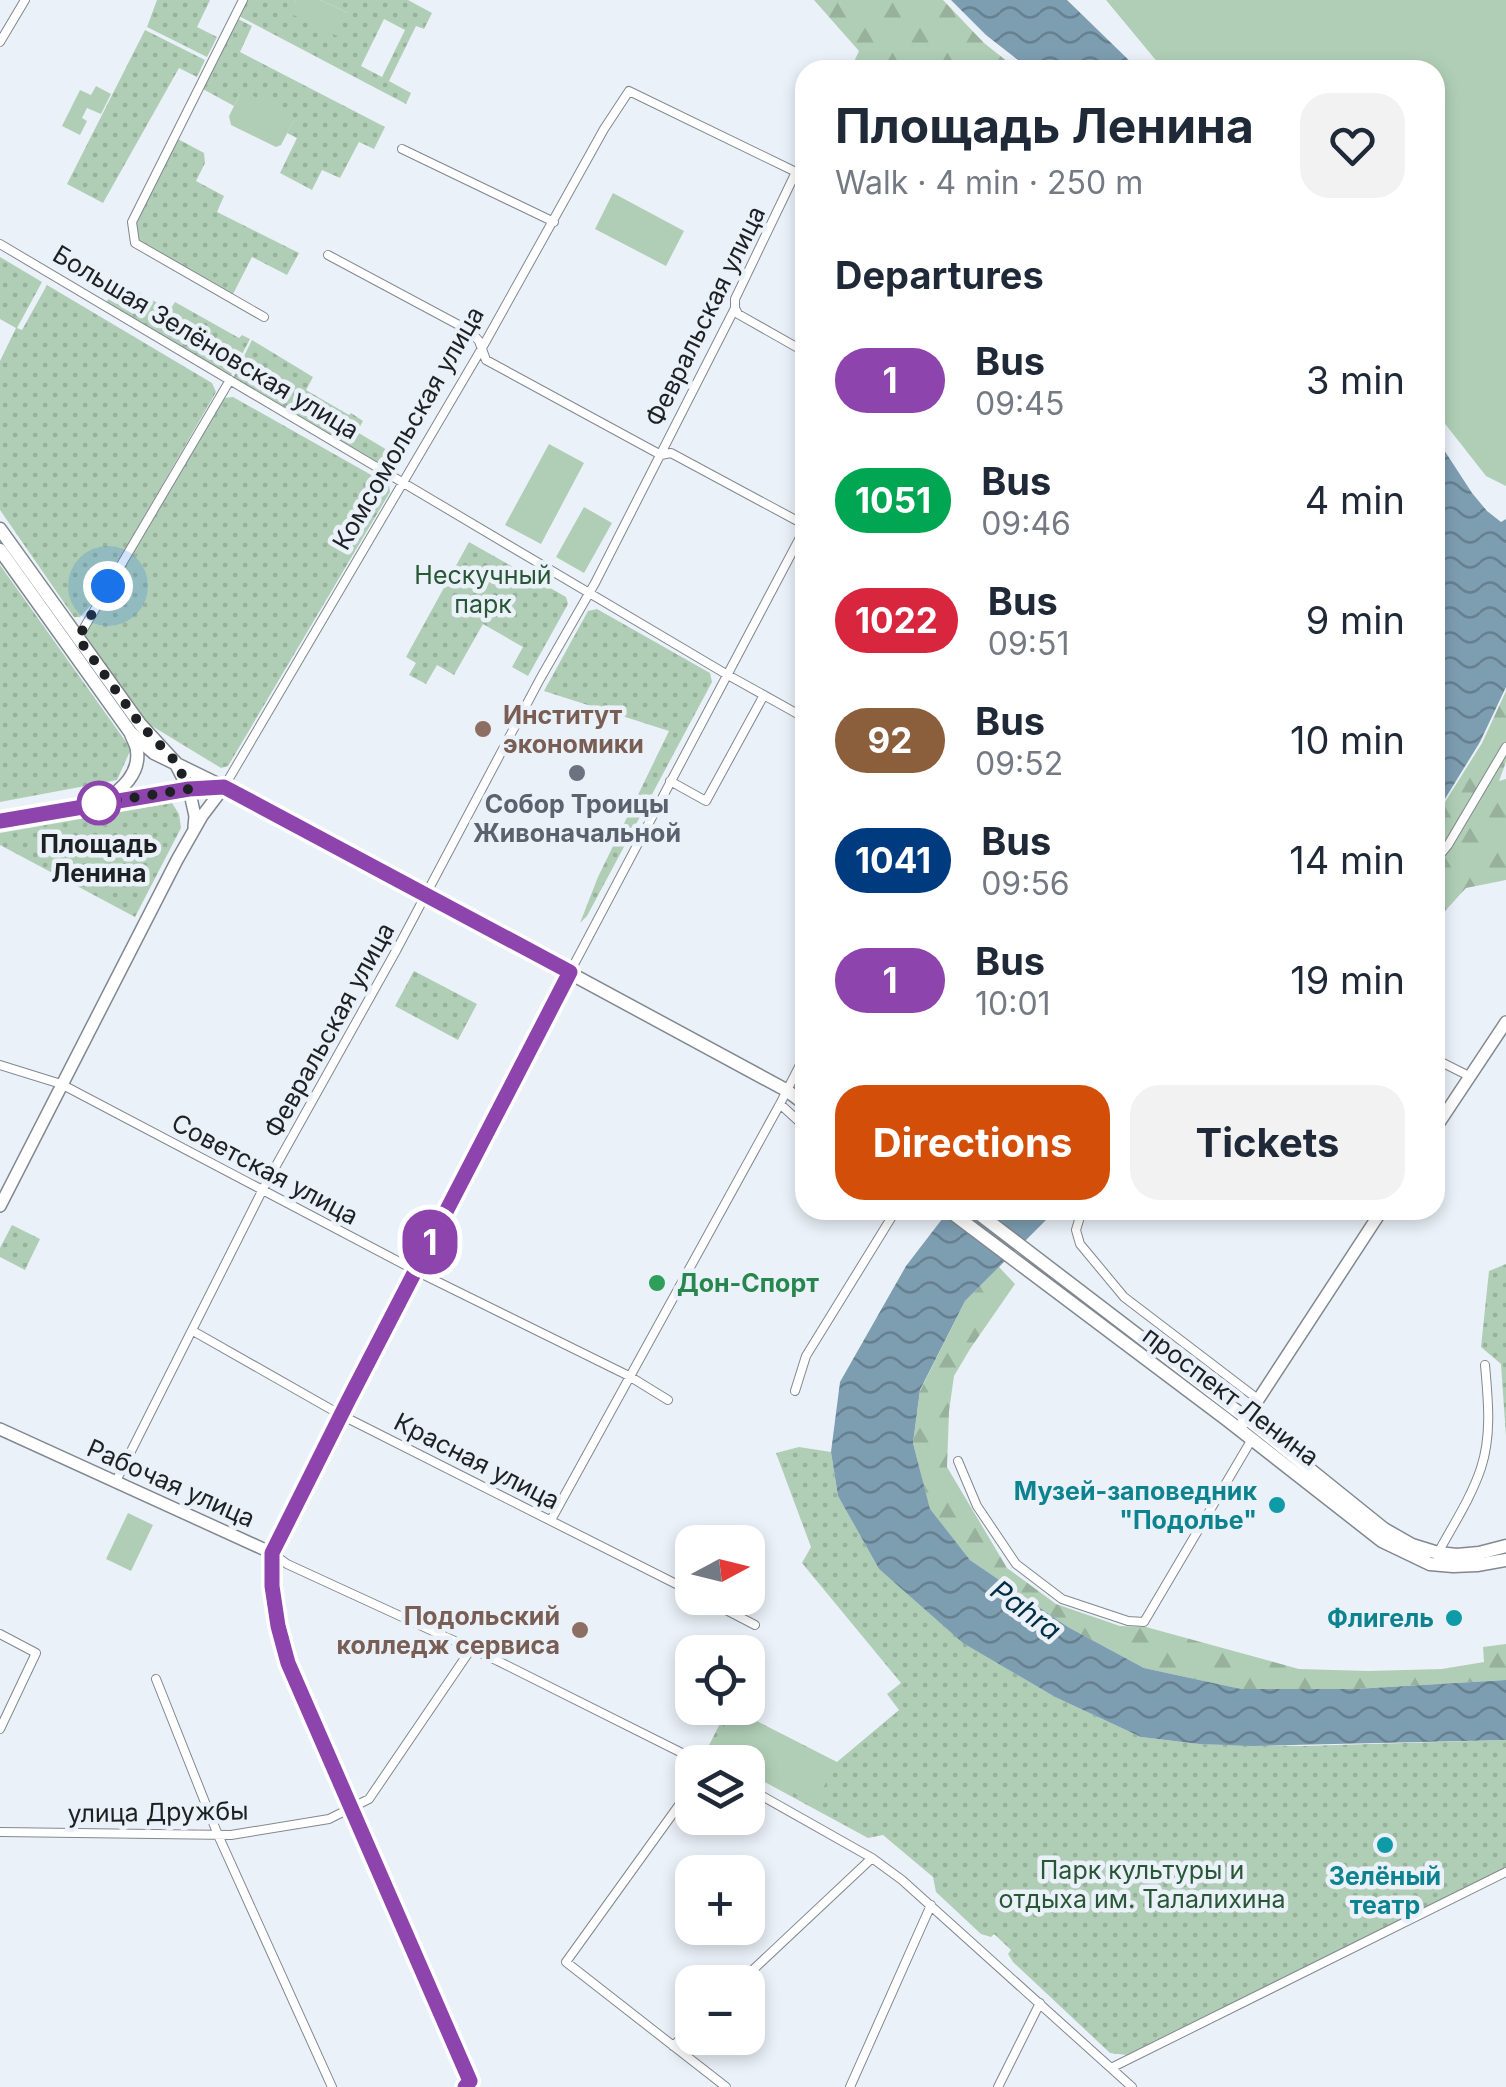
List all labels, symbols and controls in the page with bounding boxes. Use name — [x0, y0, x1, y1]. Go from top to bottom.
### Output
button: heart — [1300, 93, 1405, 198]
text: Площадь Ленина — [835, 96, 1254, 155]
text: Walk · 4 min · 250 m — [835, 163, 1143, 202]
street label: Февральская улица — [639, 201, 771, 431]
street label: Большая Зелёновская улица — [48, 239, 364, 445]
text: Departures — [835, 252, 1044, 298]
street label: Комсомольская улица — [326, 301, 490, 555]
text: Bus — [975, 338, 1045, 384]
text: 3 min — [1306, 357, 1405, 403]
text: 1 — [882, 359, 898, 401]
text: 09:45 — [975, 384, 1064, 423]
text: Bus — [981, 458, 1051, 504]
text: 4 min — [1305, 477, 1405, 523]
text: 1051 — [855, 479, 931, 521]
text: 09:46 — [981, 504, 1071, 543]
park label: Нескучный парк — [414, 560, 552, 619]
your location — [83, 561, 133, 611]
text: Bus — [988, 578, 1058, 624]
text: 9 min — [1306, 597, 1405, 643]
text: 1022 — [855, 599, 938, 641]
text: 09:51 — [988, 624, 1070, 663]
text: Bus — [975, 698, 1045, 744]
place label: Институт экономики — [503, 700, 644, 759]
text: 10 min — [1290, 717, 1405, 763]
marker: Институт экономики — [472, 718, 494, 740]
text: 92 — [868, 719, 912, 761]
text: 09:52 — [975, 744, 1063, 783]
marker: Собор Троицы Живоначальной — [566, 762, 588, 784]
marker: Площадь Ленина — [78, 782, 120, 824]
place label: Собор Троицы Живоначальной — [473, 789, 681, 848]
text: Bus — [981, 818, 1051, 864]
place label: Площадь Ленина — [40, 829, 158, 888]
text: 14 min — [1289, 837, 1405, 883]
text: 1041 — [855, 839, 931, 881]
text: 09:56 — [981, 864, 1070, 903]
street label: Февральская улица — [257, 917, 401, 1143]
text: Bus — [975, 938, 1045, 984]
text: 19 min — [1290, 957, 1405, 1003]
text: 1 — [882, 959, 898, 1001]
text: 10:01 — [975, 984, 1051, 1023]
button: Directions — [835, 1085, 1110, 1200]
button: Tickets — [1130, 1085, 1405, 1200]
street label: Советская улица — [167, 1107, 363, 1231]
line badge: 1 — [398, 1210, 462, 1274]
text: 1 — [422, 1221, 438, 1263]
place label: Дон-Спорт — [677, 1268, 819, 1298]
marker: Дон-Спорт — [646, 1272, 668, 1294]
street label: проспект Ленина — [1137, 1320, 1325, 1472]
street label: Красная улица — [389, 1406, 565, 1516]
street label: Рабочая улица — [82, 1433, 260, 1533]
place label: Музей-заповедник "Подолье" — [1014, 1476, 1257, 1535]
marker: Музей-заповедник "Подолье" — [1266, 1494, 1288, 1516]
north arrow — [675, 1525, 765, 1615]
map controls — [675, 1525, 765, 2055]
water label: Pahra — [984, 1573, 1068, 1647]
place label: Подольский колледж сервиса — [337, 1601, 560, 1660]
place label: Флигель — [1327, 1603, 1434, 1633]
marker: Флигель — [1443, 1607, 1465, 1629]
marker: Подольский колледж сервиса — [569, 1619, 591, 1641]
button: locate — [675, 1635, 765, 1725]
button: layers — [675, 1745, 765, 1835]
street label: улица Дружбы — [67, 1795, 249, 1829]
marker: Зелёный театр — [1374, 1834, 1396, 1856]
button: + — [675, 1855, 765, 1945]
park label: Парк культуры и отдыха им. Талалихина — [999, 1855, 1285, 1914]
place label: Зелёный театр — [1329, 1861, 1441, 1920]
button: − — [675, 1965, 765, 2055]

